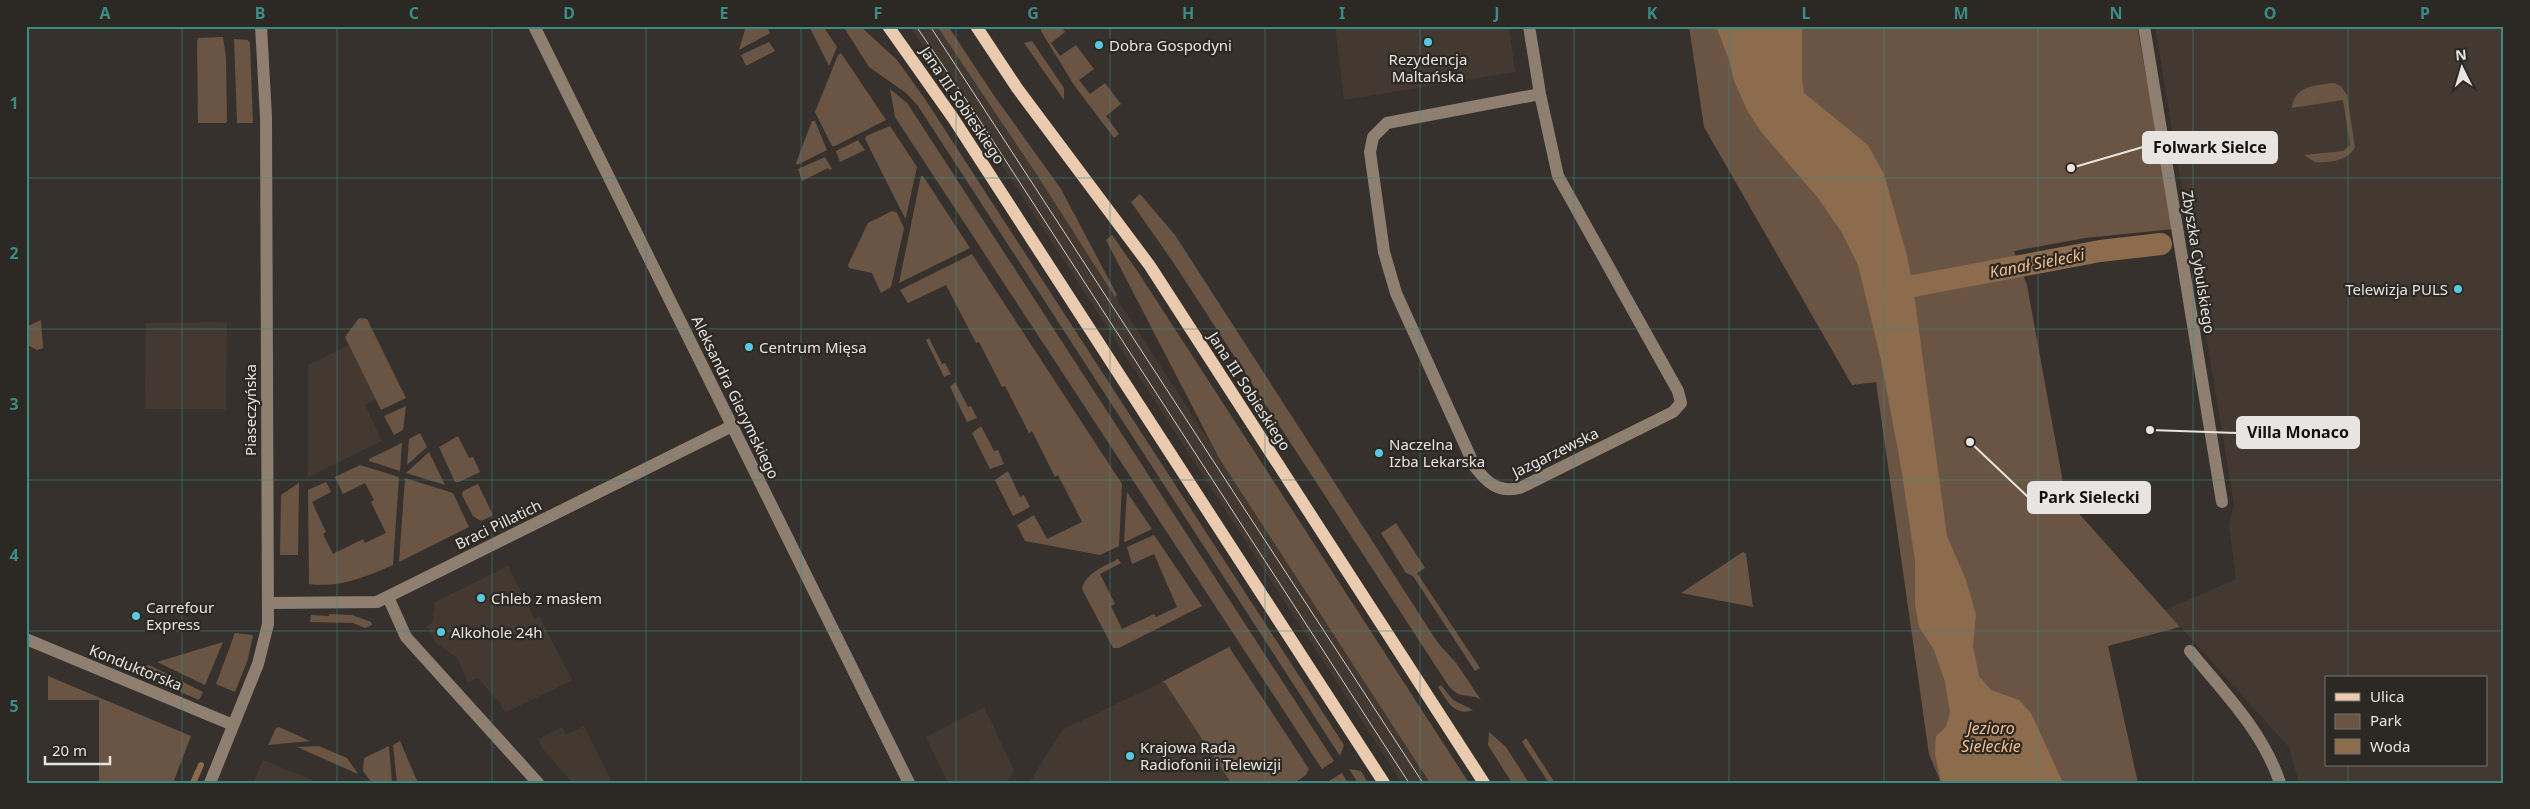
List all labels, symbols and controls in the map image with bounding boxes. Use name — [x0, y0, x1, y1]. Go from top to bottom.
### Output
text: A — [99, 2, 111, 24]
text: B — [255, 2, 265, 24]
text: C — [409, 2, 419, 24]
text: D — [563, 2, 575, 24]
text: E — [720, 2, 729, 24]
text: F — [874, 2, 882, 24]
text: G — [1027, 2, 1039, 24]
text: H — [1182, 2, 1194, 24]
text: I — [1339, 2, 1345, 24]
text: J — [1492, 2, 1500, 24]
text: K — [1647, 2, 1658, 24]
text: L — [1802, 2, 1811, 24]
text: M — [1953, 2, 1969, 24]
text: N — [2109, 2, 2123, 24]
text: O — [2264, 2, 2276, 24]
text: P — [2420, 2, 2430, 24]
place label: Dobra Gospodyni — [1109, 35, 1232, 55]
marker: Rezydencja Maltańska — [1422, 36, 1434, 48]
marker: Dobra Gospodyni — [1093, 39, 1105, 51]
street label: Jana III Sobieskiego — [915, 41, 1010, 168]
north arrow — [2438, 42, 2488, 92]
text: N — [2454, 45, 2467, 65]
place label: Rezydencja Maltańska — [1389, 49, 1467, 86]
text: 1 — [9, 92, 19, 114]
callout: Folwark Sielce — [2143, 132, 2277, 163]
text: Folwark Sielce — [2153, 136, 2267, 158]
street label: Zbyszka Cybulskiego — [2178, 189, 2220, 335]
text: 2 — [9, 242, 19, 264]
water label: Kanał Sielecki — [1988, 243, 2087, 283]
place label: Telewizja PULS — [2345, 279, 2448, 299]
marker: Telewizja PULS — [2452, 283, 2464, 295]
street label: Aleksandra Gierymskiego — [688, 312, 784, 482]
street label: Jana III Sobieskiego — [1203, 326, 1296, 454]
place label: Centrum Mięsa — [759, 337, 867, 357]
marker: Centrum Mięsa — [743, 341, 755, 353]
street label: Piaseczyńska — [240, 364, 260, 456]
text: 3 — [9, 393, 19, 415]
callout: Villa Monaco — [2237, 417, 2359, 448]
text: Villa Monaco — [2247, 421, 2349, 443]
street label: Jazgarzewska — [1507, 422, 1602, 482]
place label: Naczelna Izba Lekarska — [1389, 434, 1485, 471]
marker: Naczelna Izba Lekarska — [1373, 447, 1385, 459]
callout: Park Sielecki — [2028, 482, 2150, 513]
text: Park Sielecki — [2038, 486, 2140, 508]
street label: Braci Pillatich — [451, 494, 545, 554]
text: 4 — [9, 544, 19, 566]
place label: Chleb z masłem — [491, 588, 602, 608]
marker: Chleb z masłem — [475, 592, 487, 604]
place label: Carrefour Express — [146, 597, 214, 634]
marker: Carrefour Express — [130, 610, 142, 622]
place label: Alkohole 24h — [451, 622, 543, 642]
marker: Alkohole 24h — [435, 626, 447, 638]
street label: Konduktorska — [87, 639, 185, 695]
legend — [2325, 676, 2488, 766]
text: Ulica — [2370, 686, 2404, 706]
text: 5 — [9, 695, 19, 717]
text: Park — [2370, 710, 2402, 730]
water label: Jezioro Sieleckie — [1961, 717, 2021, 757]
scale bar — [45, 734, 110, 766]
text: Woda — [2370, 736, 2410, 756]
place label: Krajowa Rada Radiofonii i Telewizji — [1140, 737, 1281, 774]
text: 20 m — [52, 740, 87, 760]
marker: Krajowa Rada Radiofonii i Telewizji — [1124, 750, 1136, 762]

